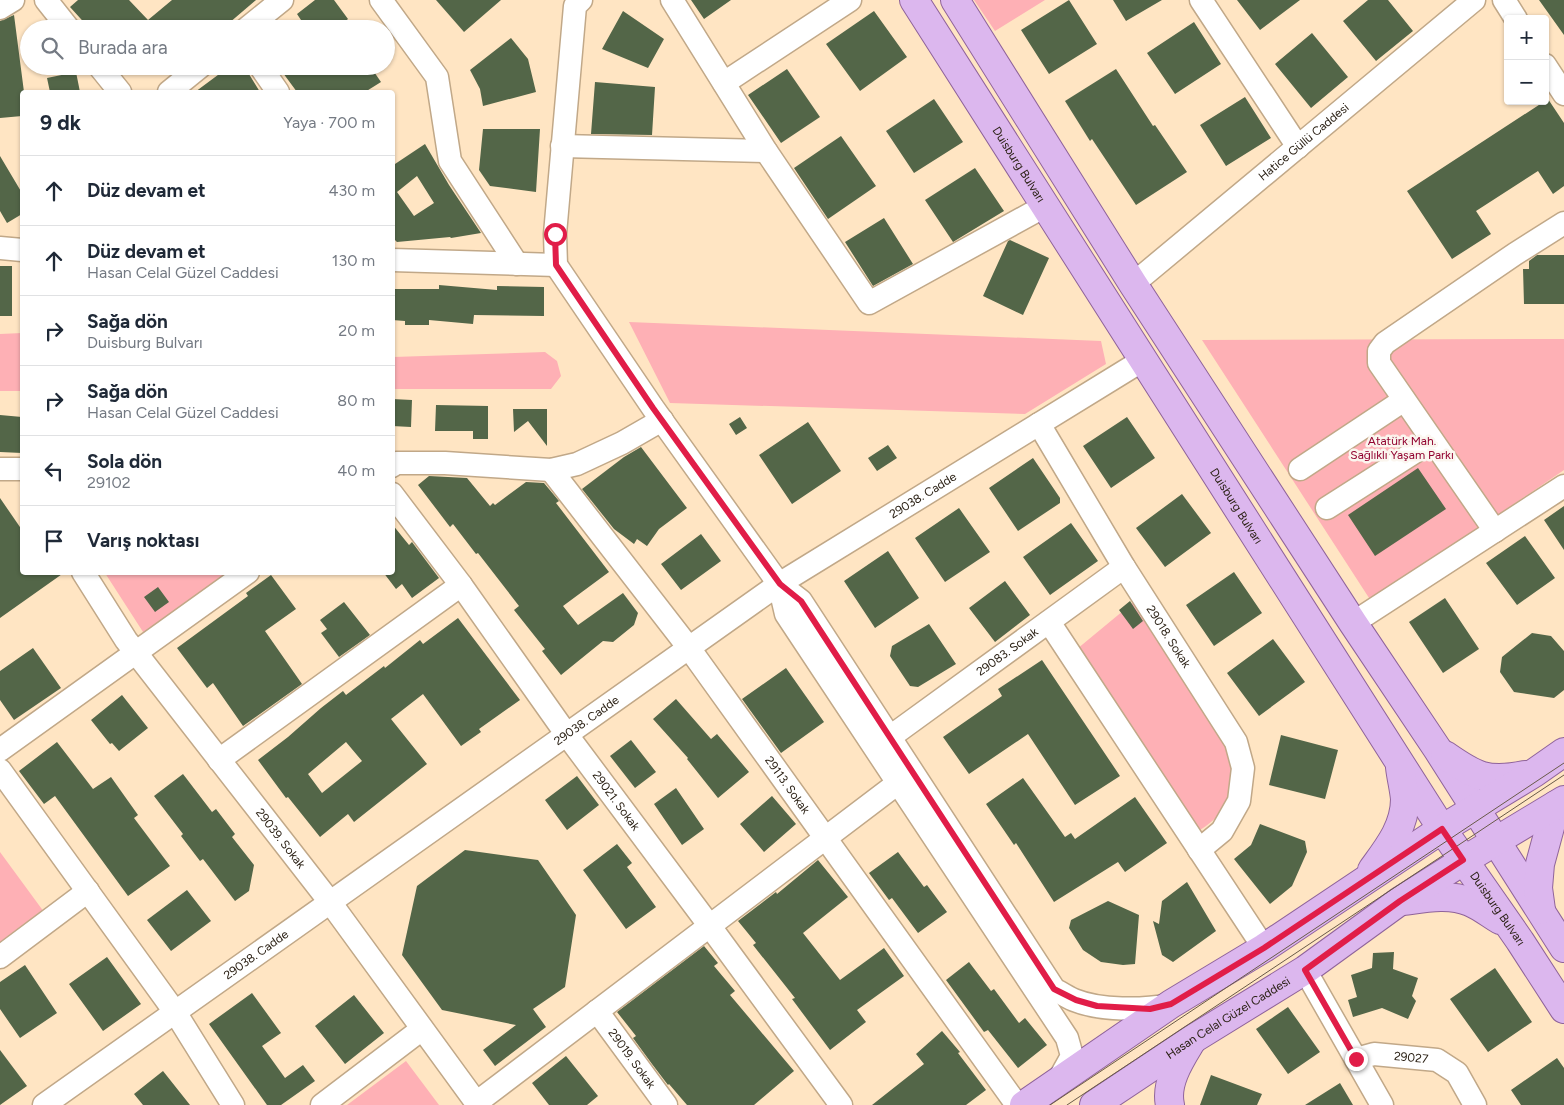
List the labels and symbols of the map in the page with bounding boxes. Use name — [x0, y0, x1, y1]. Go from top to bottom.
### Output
street label: Hatice Güllü Caddesi — [1256, 100, 1352, 184]
street label: Duisburg Bulvarı — [989, 124, 1048, 205]
route start — [544, 223, 567, 246]
park label: Atatürk Mah. Sağlıklı Yaşam Parkı — [1350, 434, 1454, 462]
street label: Duisburg Bulvarı — [1207, 466, 1266, 547]
street label: 29038. Cadde — [887, 469, 959, 521]
street label: 29018. Sokak — [1144, 603, 1194, 670]
street label: 29083. Sokak — [974, 625, 1041, 679]
street label: 29038. Cadde — [551, 692, 622, 748]
street label: 29113. Sokak — [762, 754, 813, 817]
street label: 29021. Sokak — [589, 768, 643, 833]
street label: 29039. Sokak — [253, 806, 308, 871]
street label: Duisburg Bulvarı — [1467, 869, 1528, 948]
street label: 29038. Cadde — [221, 927, 292, 982]
street label: Hasan Celal Güzel Caddesi — [1163, 974, 1293, 1062]
street label: 29019. Sokak — [605, 1026, 659, 1091]
route end — [1345, 1048, 1368, 1071]
street label: 29027 — [1393, 1049, 1429, 1066]

